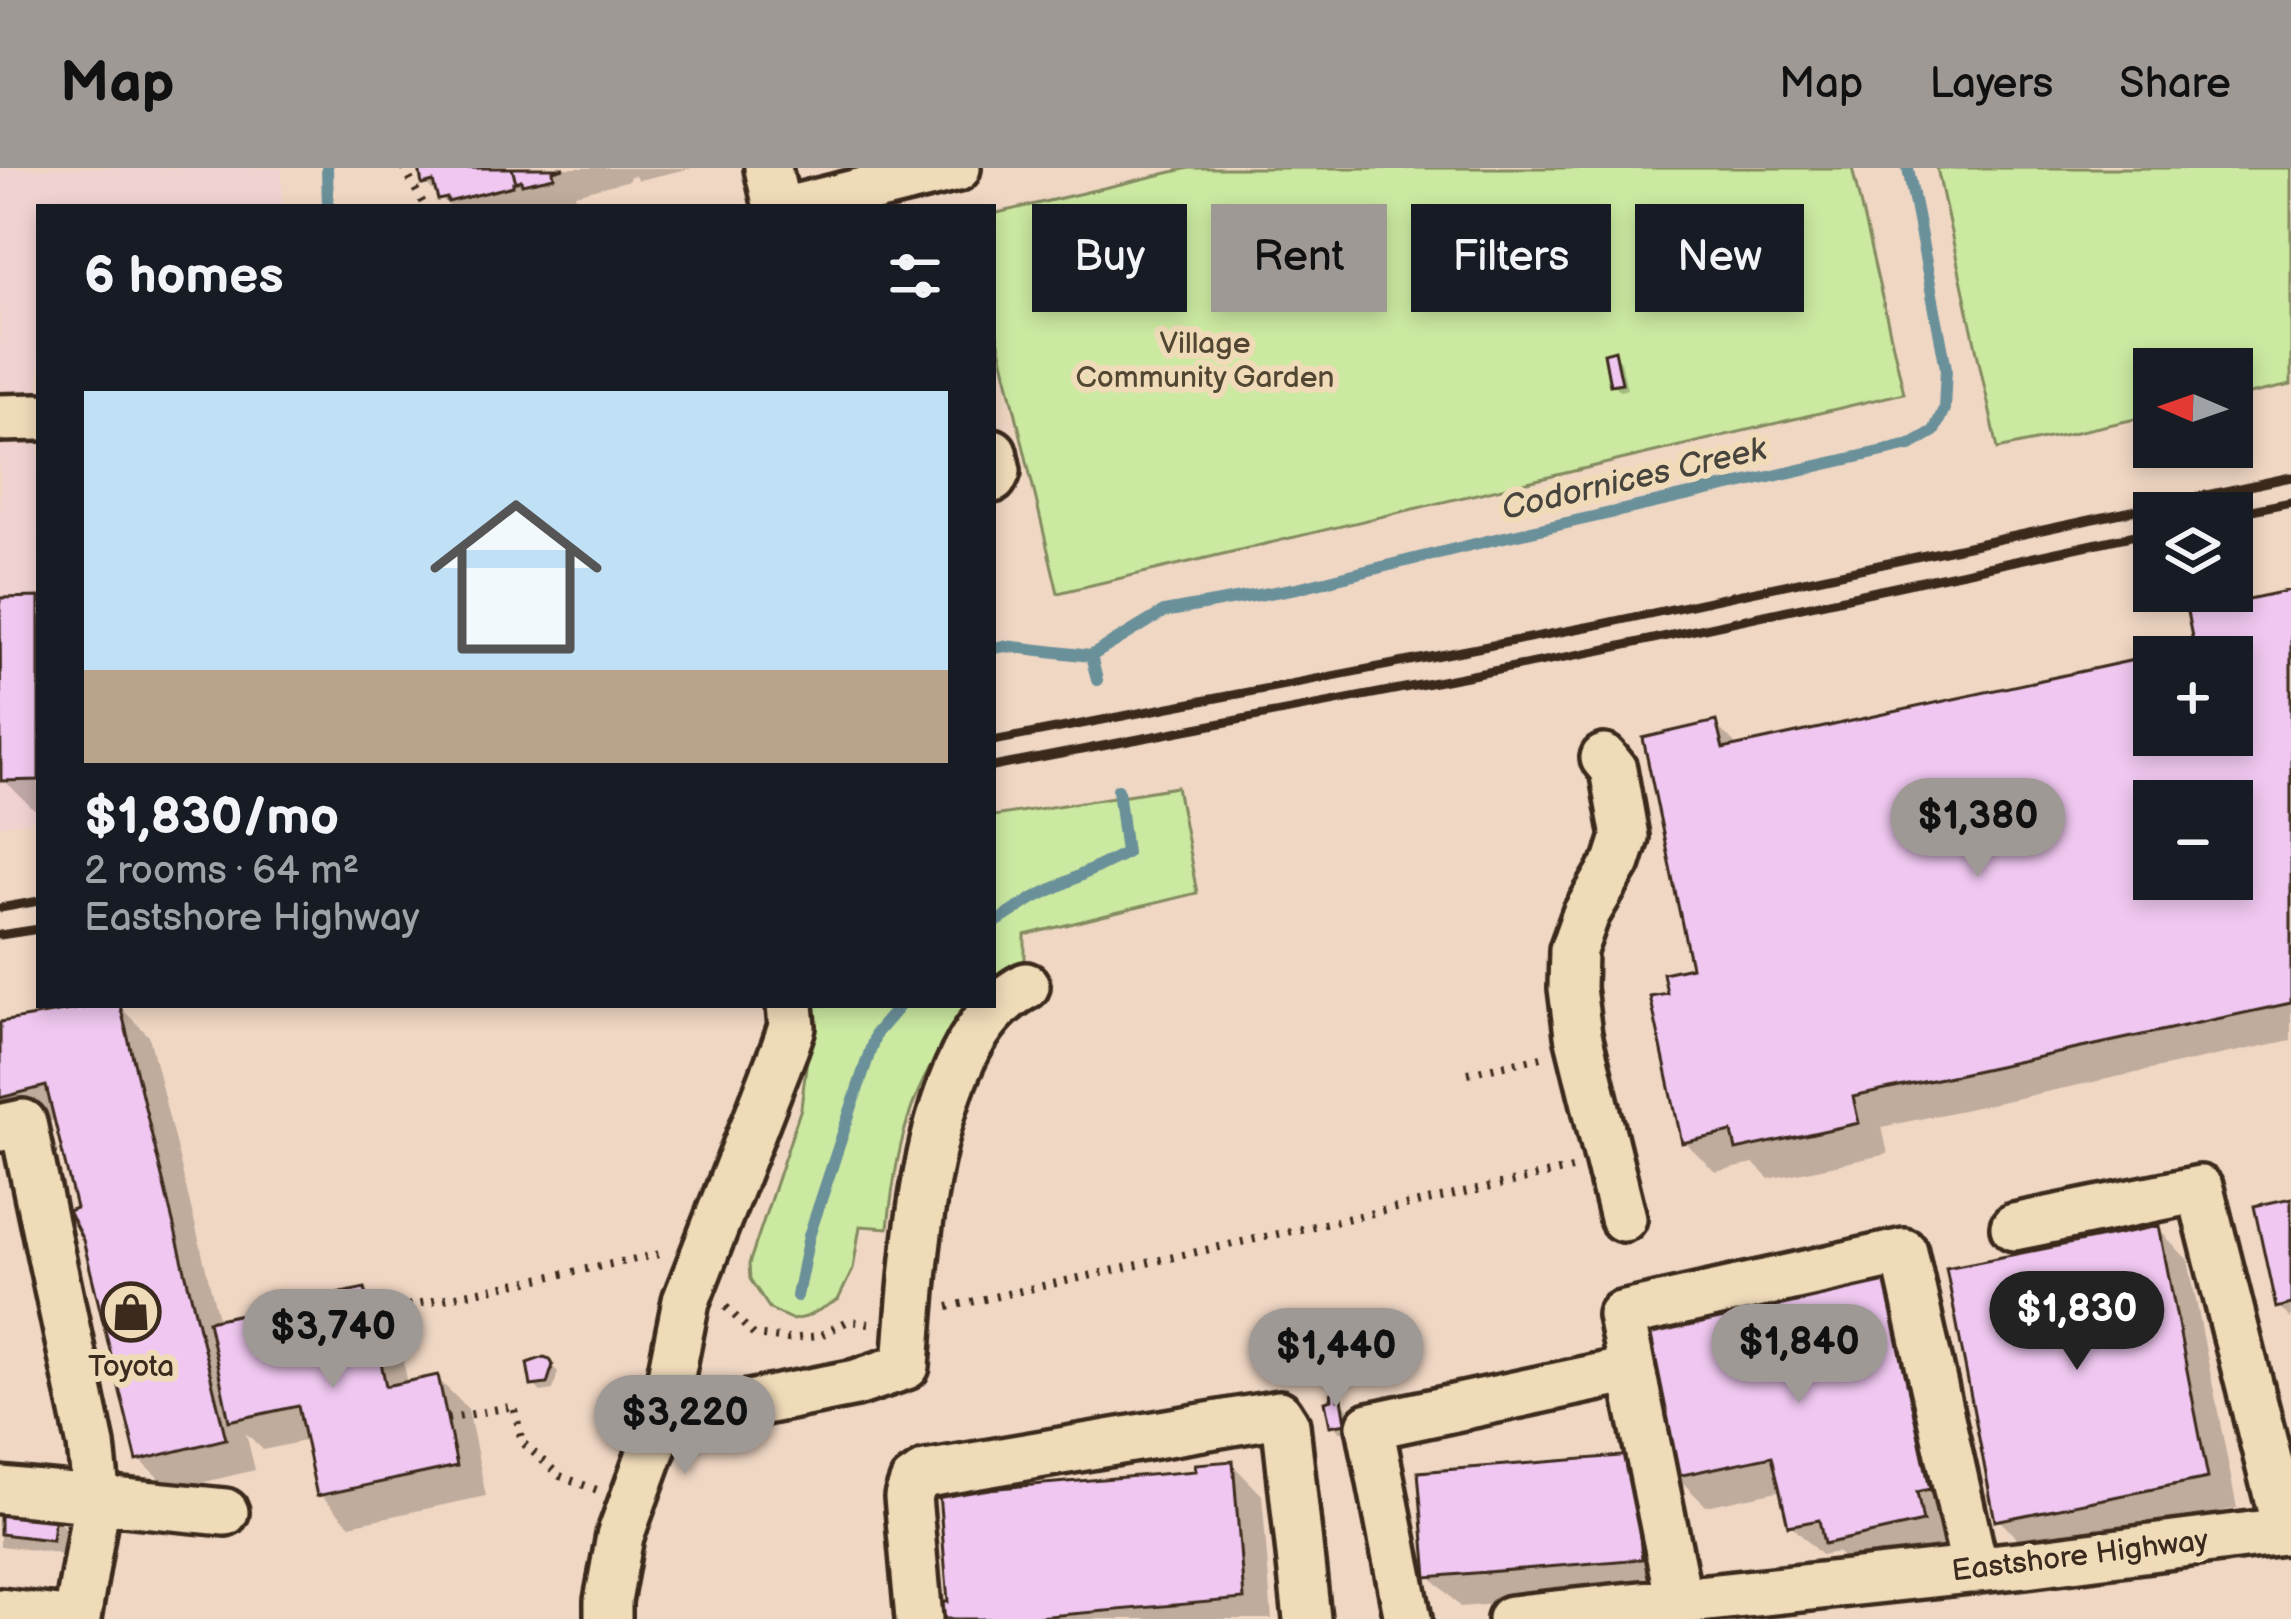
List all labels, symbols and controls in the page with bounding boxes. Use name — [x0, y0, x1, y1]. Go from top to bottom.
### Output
text: Map — [60, 50, 175, 118]
text: Map — [1779, 59, 1863, 110]
text: Layers — [1929, 59, 2053, 110]
text: Share — [2119, 59, 2231, 110]
chip: Buy — [1032, 204, 1187, 312]
chip: Rent — [1211, 204, 1387, 312]
chip: Filters — [1411, 204, 1611, 312]
chip: New — [1635, 204, 1804, 312]
icon: filters — [882, 243, 948, 309]
text: 6 homes — [84, 246, 284, 307]
park label: Village Community Garden — [1075, 326, 1335, 396]
north arrow — [2133, 348, 2253, 468]
map controls — [2133, 348, 2253, 900]
water label: Codornices Creek — [1498, 429, 1771, 529]
icon: home — [408, 469, 624, 685]
button: layers — [2133, 492, 2253, 612]
button: + — [2133, 636, 2253, 756]
pin: $1,380 — [1880, 778, 2076, 880]
button: − — [2133, 780, 2253, 900]
text: $1,830/mo — [84, 787, 339, 848]
text: $1,380 — [1917, 793, 2039, 840]
text: 2 rooms · 64 m² — [84, 848, 359, 895]
text: Eastshore Highway — [84, 895, 420, 942]
pin: $1,830 — [1979, 1271, 2175, 1373]
shop icon: Toyota — [100, 1281, 162, 1343]
text: $1,830 — [2016, 1286, 2138, 1333]
pin: $3,740 — [235, 1289, 431, 1391]
text: $3,740 — [270, 1304, 396, 1351]
pin: $1,840 — [1701, 1304, 1897, 1406]
pin: $1,440 — [1238, 1308, 1434, 1410]
text: $1,840 — [1738, 1319, 1860, 1366]
text: $1,440 — [1275, 1323, 1397, 1370]
place label: Toyota — [88, 1349, 174, 1385]
pin: $3,220 — [587, 1375, 783, 1477]
text: $3,220 — [621, 1390, 749, 1437]
street label: Eastshore Highway — [1950, 1522, 2211, 1590]

